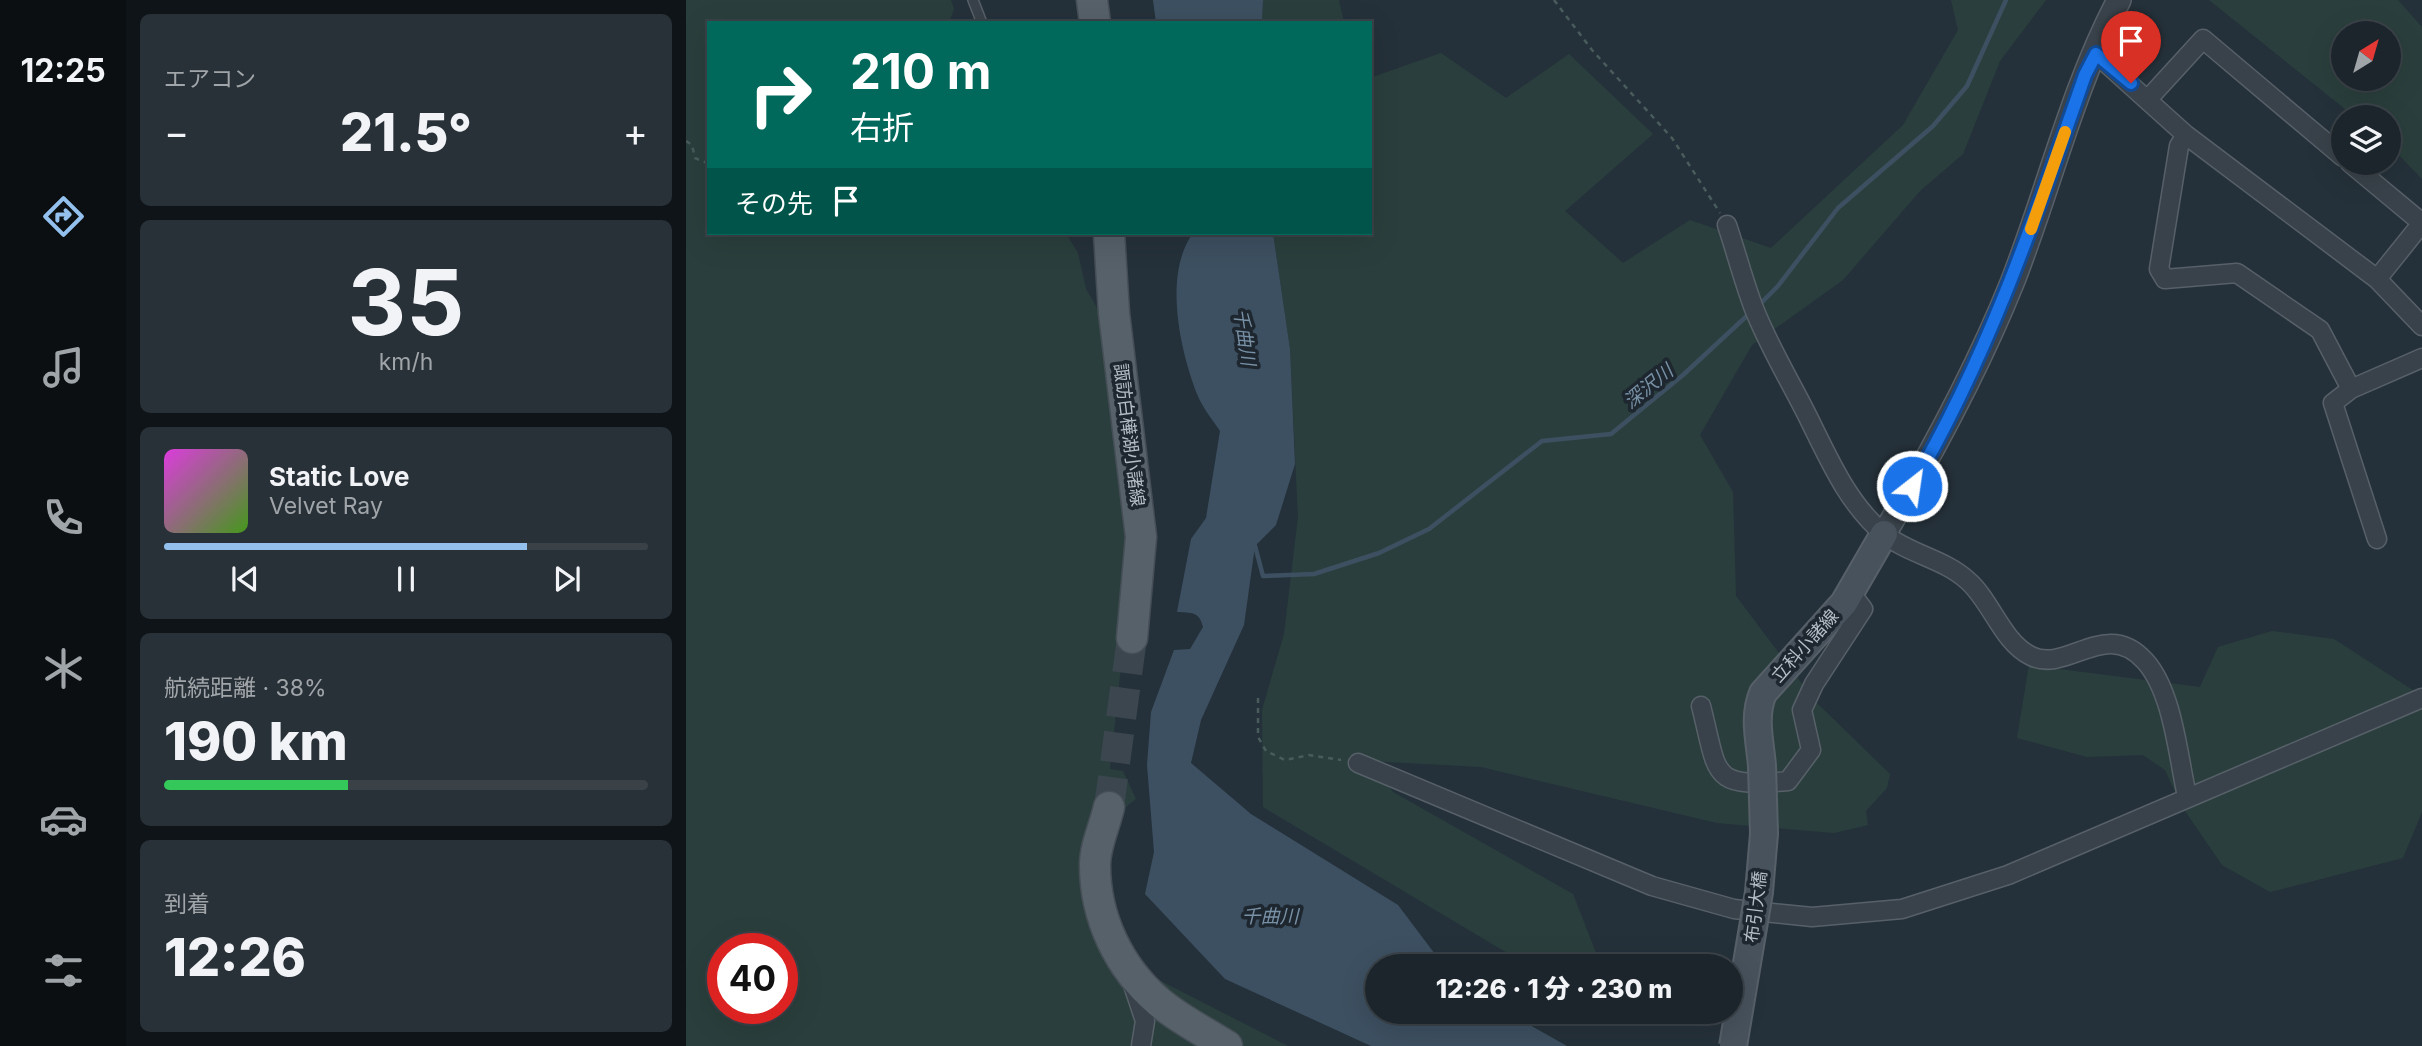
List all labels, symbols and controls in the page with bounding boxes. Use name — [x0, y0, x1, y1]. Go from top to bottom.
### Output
pin — [2101, 11, 2161, 83]
north arrow — [2331, 21, 2401, 91]
map controls — [2331, 21, 2401, 175]
icon: arrive — [2112, 22, 2150, 60]
text: 210 m — [850, 42, 991, 101]
icon: right — [735, 49, 826, 140]
text: 12:25 — [20, 51, 106, 90]
text: エアコン — [164, 65, 256, 93]
text: 21.5° — [340, 101, 472, 164]
button: layers — [2331, 105, 2401, 175]
text: 右折 — [850, 108, 914, 147]
text: − — [164, 109, 189, 155]
text: + — [623, 109, 648, 155]
icon: arrive — [827, 182, 865, 220]
text: その先 — [735, 188, 813, 219]
icon: directions — [39, 192, 88, 241]
text: 35 — [348, 247, 464, 357]
water label: 千曲川 — [1229, 307, 1260, 369]
icon: music — [39, 343, 88, 392]
text: km/h — [379, 348, 433, 376]
water label: 深沢川 — [1619, 358, 1679, 413]
street label: 諏訪白樺湖小諸線 — [1110, 362, 1149, 508]
position arrow — [1875, 449, 1949, 523]
text: Static Love — [269, 461, 410, 492]
text: Velvet Ray — [269, 492, 383, 520]
icon: phone — [39, 493, 88, 542]
icon: previous — [226, 560, 264, 598]
icon: pause — [387, 560, 425, 598]
icon: next — [548, 560, 586, 598]
street label: 立科小諸線 — [1767, 605, 1843, 686]
icon: climate — [39, 644, 88, 693]
text: 航続距離 · 38% — [164, 674, 327, 702]
text: 190 km — [164, 710, 348, 773]
icon: car — [39, 795, 88, 844]
street label: 布引大橋 — [1741, 870, 1770, 944]
text: 到着 — [164, 890, 210, 918]
water label: 千曲川 — [1241, 905, 1300, 928]
text: 12:26 — [164, 926, 306, 989]
speed limit sign: 40 — [707, 933, 798, 1024]
icon: filters — [39, 946, 88, 995]
text: 12:26 · 1 分 · 230 m — [1436, 973, 1672, 1004]

